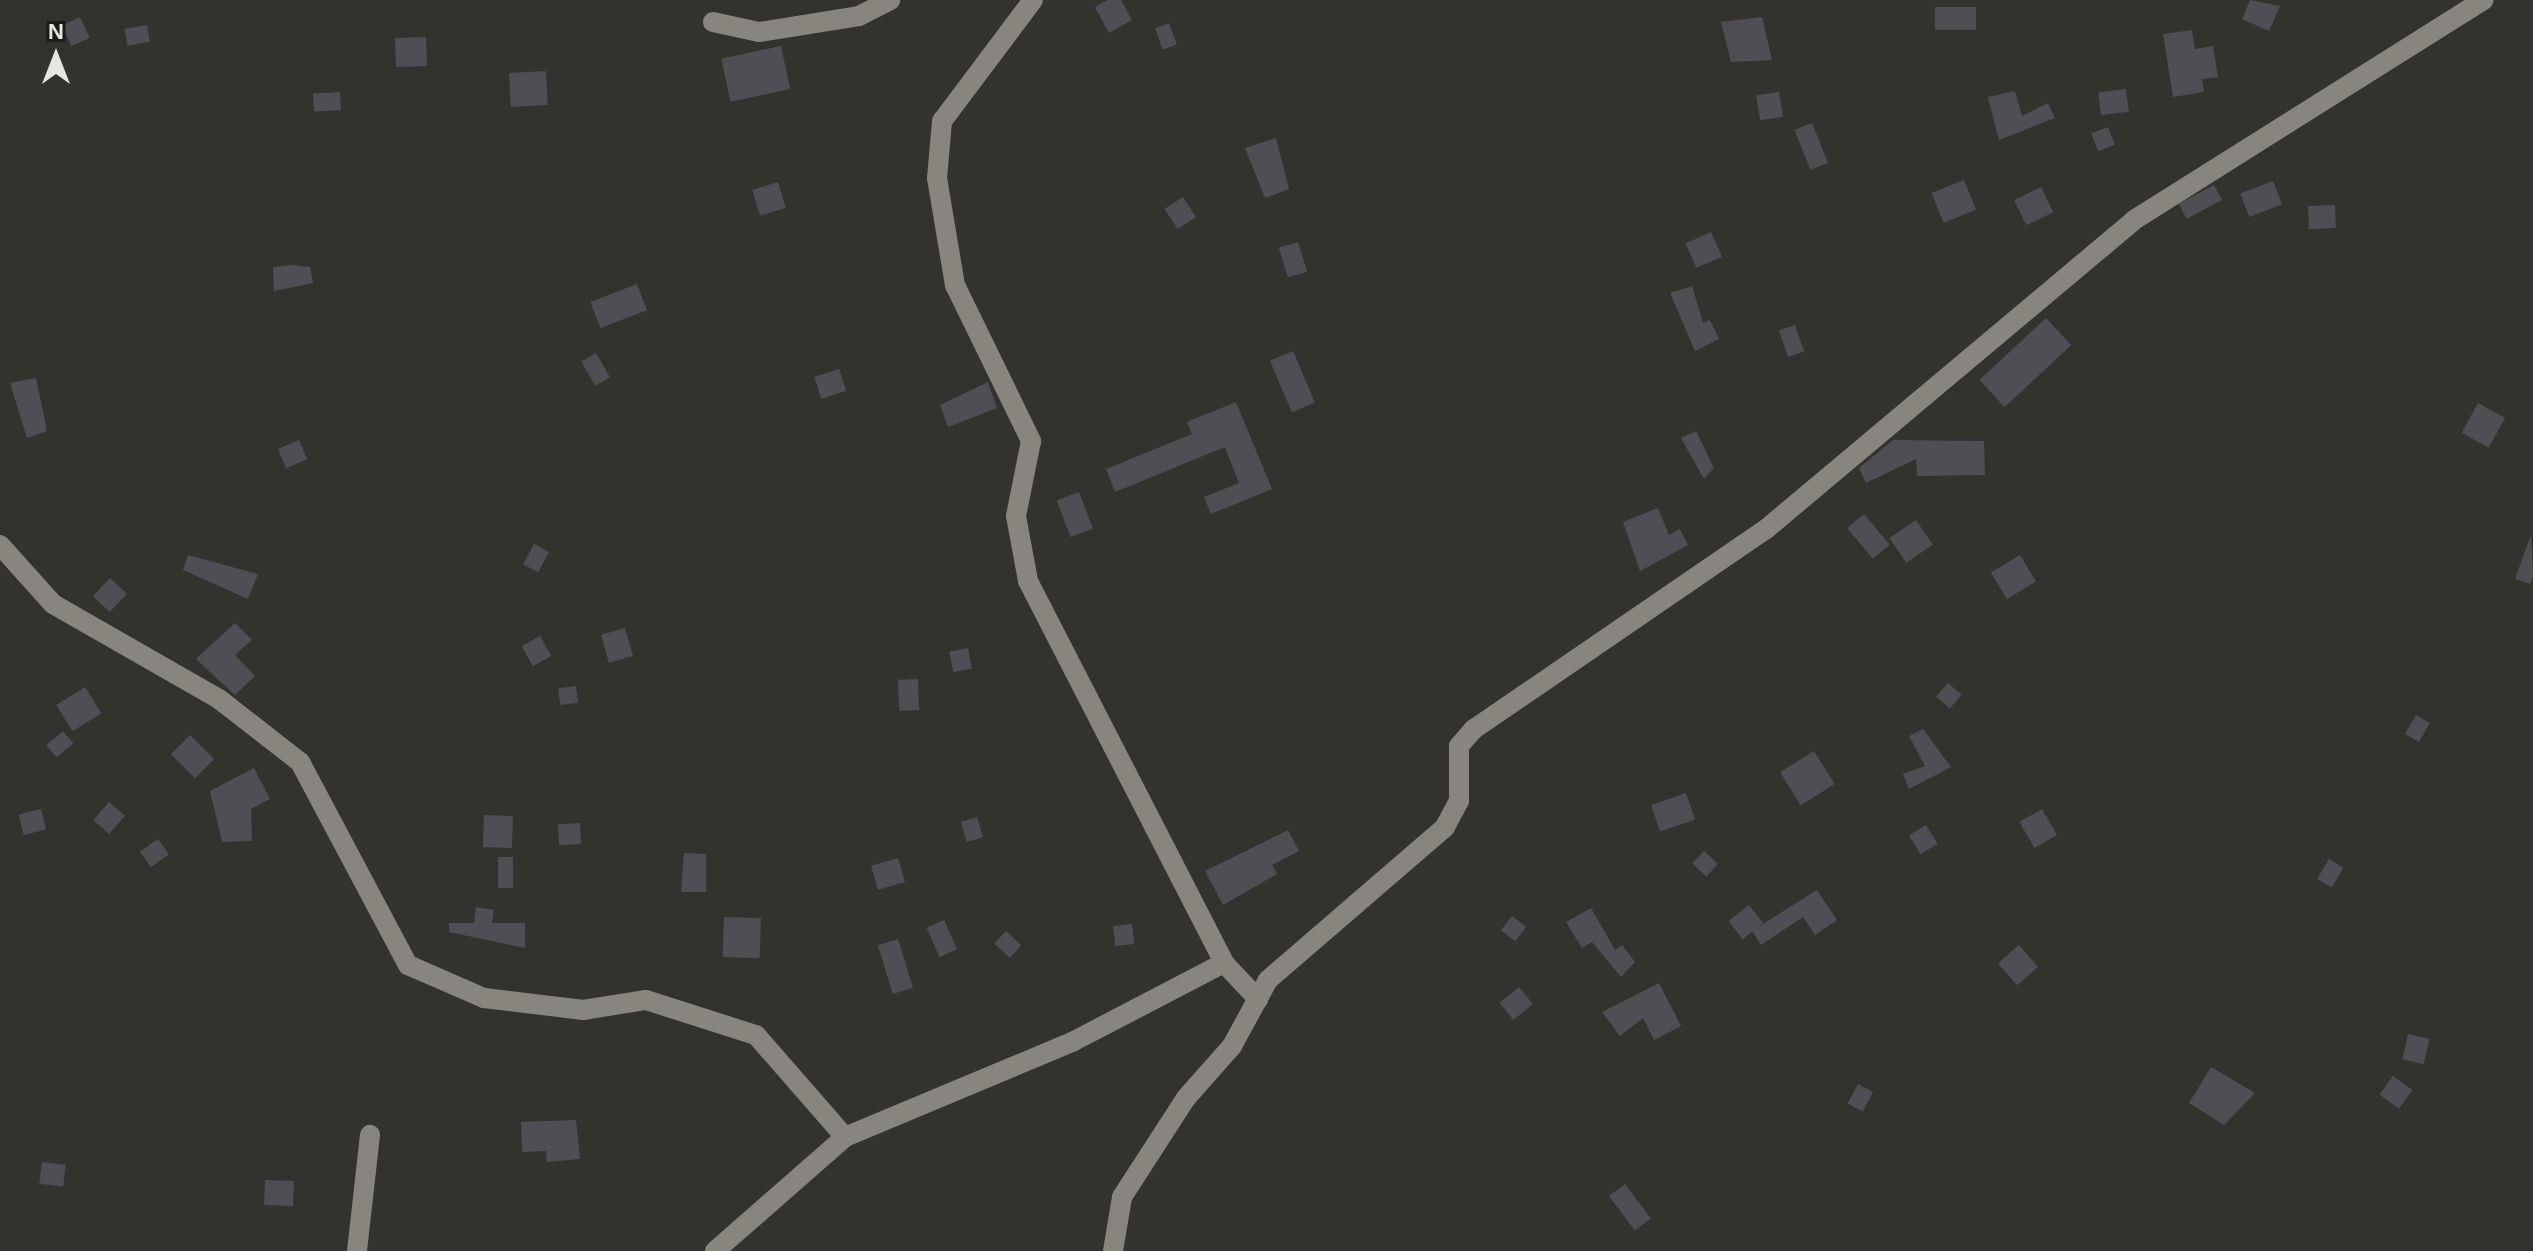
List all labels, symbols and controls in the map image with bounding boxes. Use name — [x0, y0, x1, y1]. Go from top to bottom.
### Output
north arrow — [16, 16, 96, 96]
text: N — [48, 19, 64, 44]

